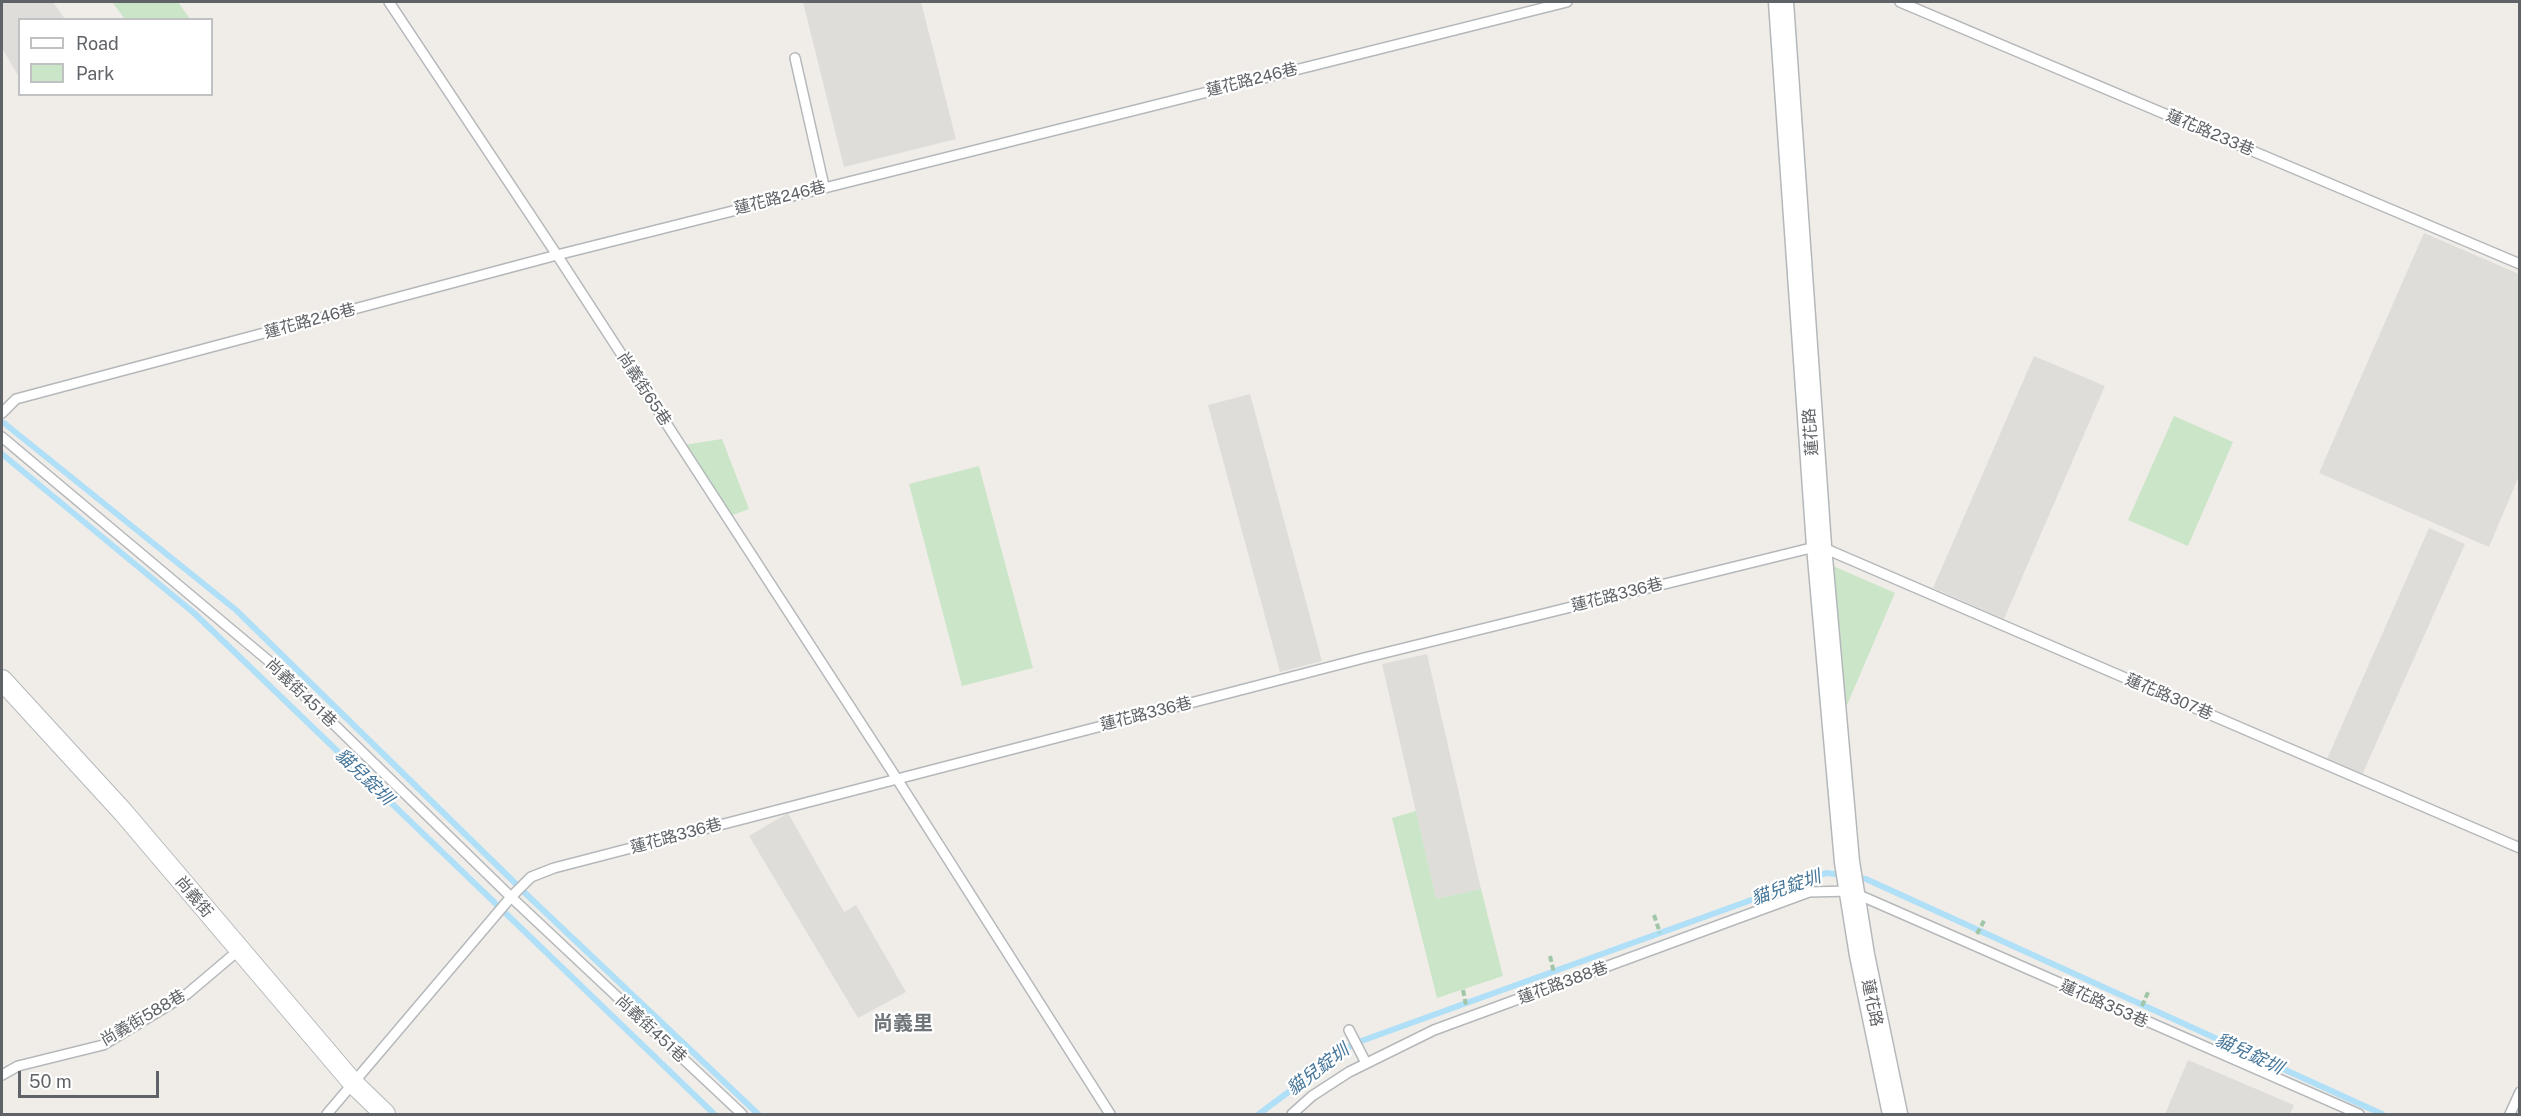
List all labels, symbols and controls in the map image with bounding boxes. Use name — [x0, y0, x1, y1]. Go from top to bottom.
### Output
legend — [18, 18, 213, 96]
text: Road — [76, 33, 119, 54]
street label: 蓮花路246巷 — [1204, 59, 1300, 101]
text: Park — [76, 63, 114, 84]
street label: 蓮花路233巷 — [2163, 106, 2257, 160]
street label: 蓮花路246巷 — [732, 177, 828, 219]
street label: 蓮花路246巷 — [262, 300, 358, 342]
street label: 尚義街65巷 — [613, 348, 675, 430]
street label: 蓮花路 — [1800, 407, 1822, 457]
street label: 蓮花路336巷 — [1569, 574, 1665, 616]
street label: 尚義街451巷 — [262, 655, 340, 731]
street label: 蓮花路307巷 — [2122, 670, 2216, 724]
street label: 蓮花路336巷 — [1098, 693, 1194, 735]
water label: 貓兒錠圳 — [331, 744, 397, 810]
street label: 蓮花路336巷 — [628, 815, 724, 857]
water label: 貓兒錠圳 — [1748, 866, 1824, 910]
street label: 尚義街 — [171, 872, 217, 922]
street label: 蓮花路388巷 — [1515, 958, 1611, 1008]
street label: 蓮花路353巷 — [2057, 976, 2151, 1032]
street label: 蓮花路 — [1858, 978, 1886, 1028]
street label: 尚義街588巷 — [97, 986, 189, 1050]
street label: 尚義街451巷 — [611, 991, 691, 1067]
district label: 尚義里 — [873, 1012, 933, 1036]
water label: 貓兒錠圳 — [2212, 1029, 2286, 1079]
water label: 貓兒錠圳 — [1283, 1040, 1353, 1100]
scale bar — [21, 1059, 162, 1097]
text: 50 m — [29, 1071, 72, 1092]

